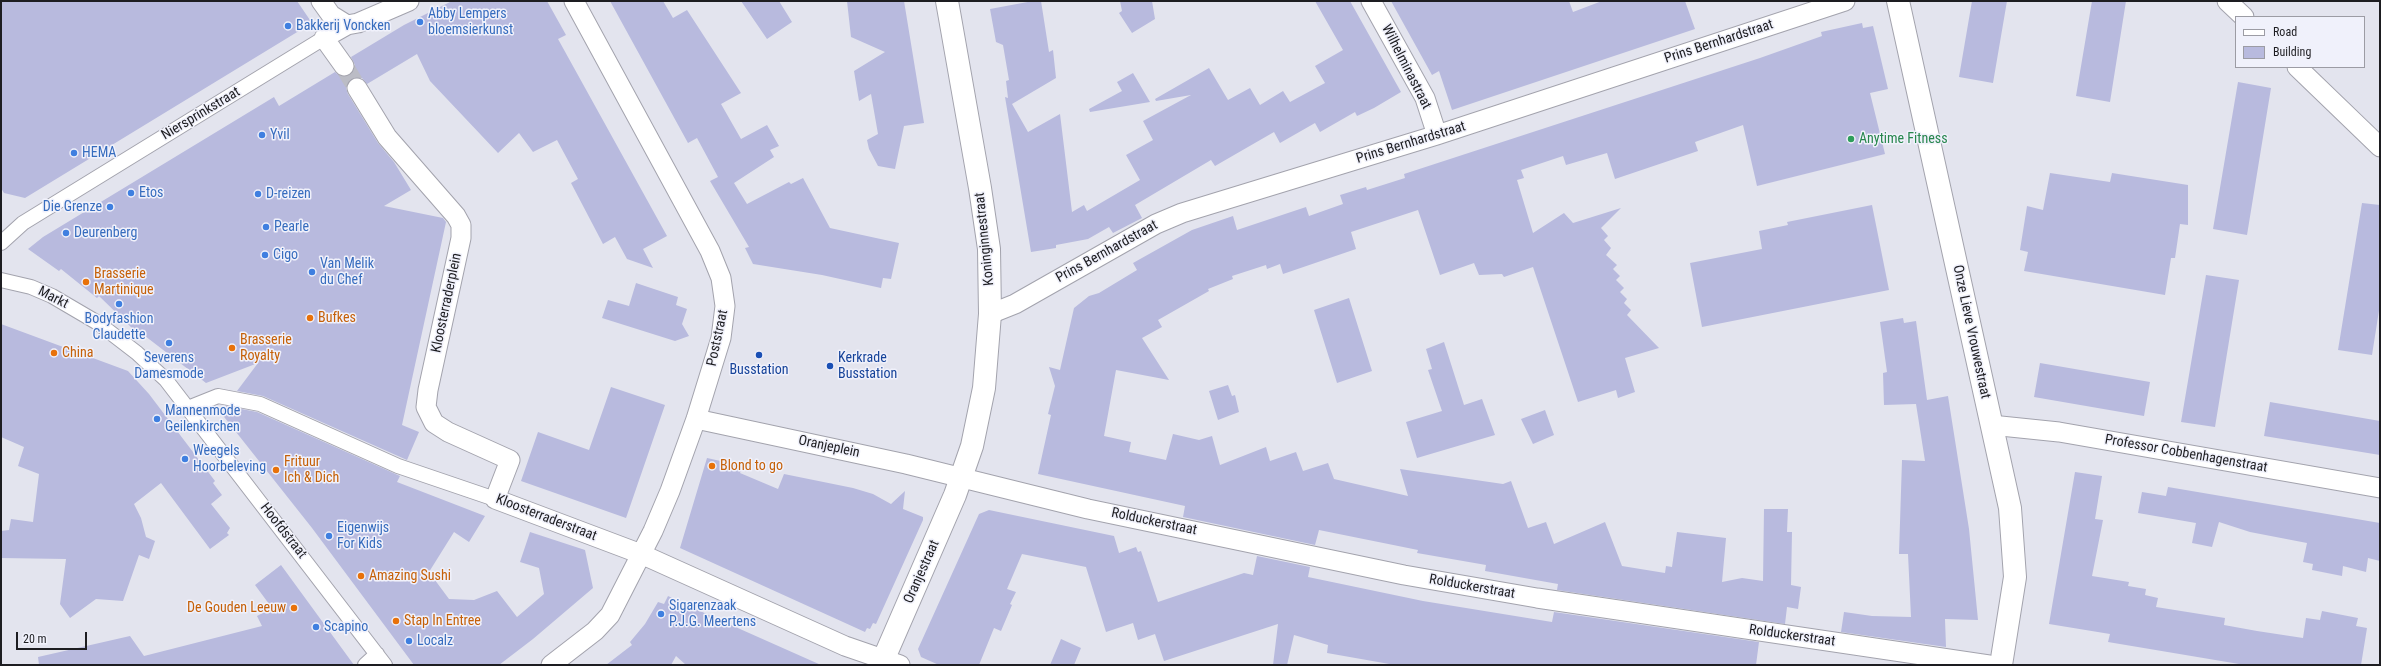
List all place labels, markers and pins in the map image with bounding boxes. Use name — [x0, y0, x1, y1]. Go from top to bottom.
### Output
place label: Abby Lempers bloemsierkunst — [428, 6, 513, 38]
marker: Abby Lempers bloemsierkunst — [415, 17, 425, 27]
place label: Bakkerij Voncken — [296, 18, 391, 34]
marker: Bakkerij Voncken — [283, 21, 293, 31]
place label: Yvil — [270, 127, 290, 143]
marker: Yvil — [257, 130, 267, 140]
place label: Anytime Fitness — [1859, 131, 1948, 147]
marker: Anytime Fitness — [1846, 134, 1856, 144]
place label: HEMA — [82, 145, 116, 161]
marker: HEMA — [69, 148, 79, 158]
place label: Etos — [139, 185, 163, 201]
place label: D-reizen — [266, 186, 311, 202]
marker: Etos — [126, 188, 136, 198]
marker: D-reizen — [253, 189, 263, 199]
place label: Die Grenze — [43, 199, 102, 215]
marker: Die Grenze — [105, 202, 115, 212]
place label: Pearle — [274, 219, 309, 235]
marker: Pearle — [261, 222, 271, 232]
place label: Deurenberg — [74, 225, 137, 241]
marker: Deurenberg — [61, 228, 71, 238]
place label: Cigo — [273, 247, 298, 263]
marker: Cigo — [260, 250, 270, 260]
place label: Van Melik du Chef — [320, 256, 374, 288]
place label: Brasserie Martinique — [94, 266, 154, 298]
marker: Van Melik du Chef — [307, 267, 317, 277]
marker: Brasserie Martinique — [81, 277, 91, 287]
marker: Bodyfashion Claudette — [114, 299, 124, 309]
place label: Bufkes — [318, 310, 356, 326]
place label: Bodyfashion Claudette — [85, 311, 153, 344]
marker: Bufkes — [305, 313, 315, 323]
place label: Brasserie Royalty — [240, 332, 292, 364]
marker: Severens Damesmode — [164, 338, 174, 348]
marker: Brasserie Royalty — [227, 343, 237, 353]
place label: China — [62, 345, 93, 361]
marker: China — [49, 348, 59, 358]
place label: Severens Damesmode — [134, 350, 204, 382]
marker: Busstation — [754, 350, 764, 360]
place label: Kerkrade Busstation — [838, 350, 897, 382]
marker: Kerkrade Busstation — [825, 361, 835, 371]
place label: Busstation — [729, 362, 789, 378]
place label: Mannenmode Geilenkirchen — [165, 403, 240, 436]
marker: Mannenmode Geilenkirchen — [152, 414, 162, 424]
place label: Weegels Hoorbeleving — [193, 443, 266, 476]
marker: Weegels Hoorbeleving — [180, 454, 190, 464]
place label: Frituur Ich & Dich — [284, 454, 339, 486]
place label: Blond to go — [720, 458, 783, 474]
marker: Blond to go — [707, 461, 717, 471]
marker: Frituur Ich & Dich — [271, 465, 281, 475]
place label: Eigenwijs For Kids — [337, 520, 389, 552]
marker: Eigenwijs For Kids — [324, 531, 334, 541]
place label: Amazing Sushi — [369, 568, 451, 584]
marker: Amazing Sushi — [356, 571, 366, 581]
place label: Sigarenzaak P.J.G. Meertens — [669, 598, 756, 630]
place label: De Gouden Leeuw — [187, 600, 286, 616]
marker: De Gouden Leeuw — [289, 603, 299, 613]
marker: Sigarenzaak P.J.G. Meertens — [656, 609, 666, 619]
place label: Stap In Entree — [404, 613, 481, 629]
marker: Stap In Entree — [391, 616, 401, 626]
place label: Scapino — [324, 619, 368, 635]
marker: Scapino — [311, 622, 321, 632]
place label: Localz — [417, 633, 453, 649]
marker: Localz — [404, 636, 414, 646]

